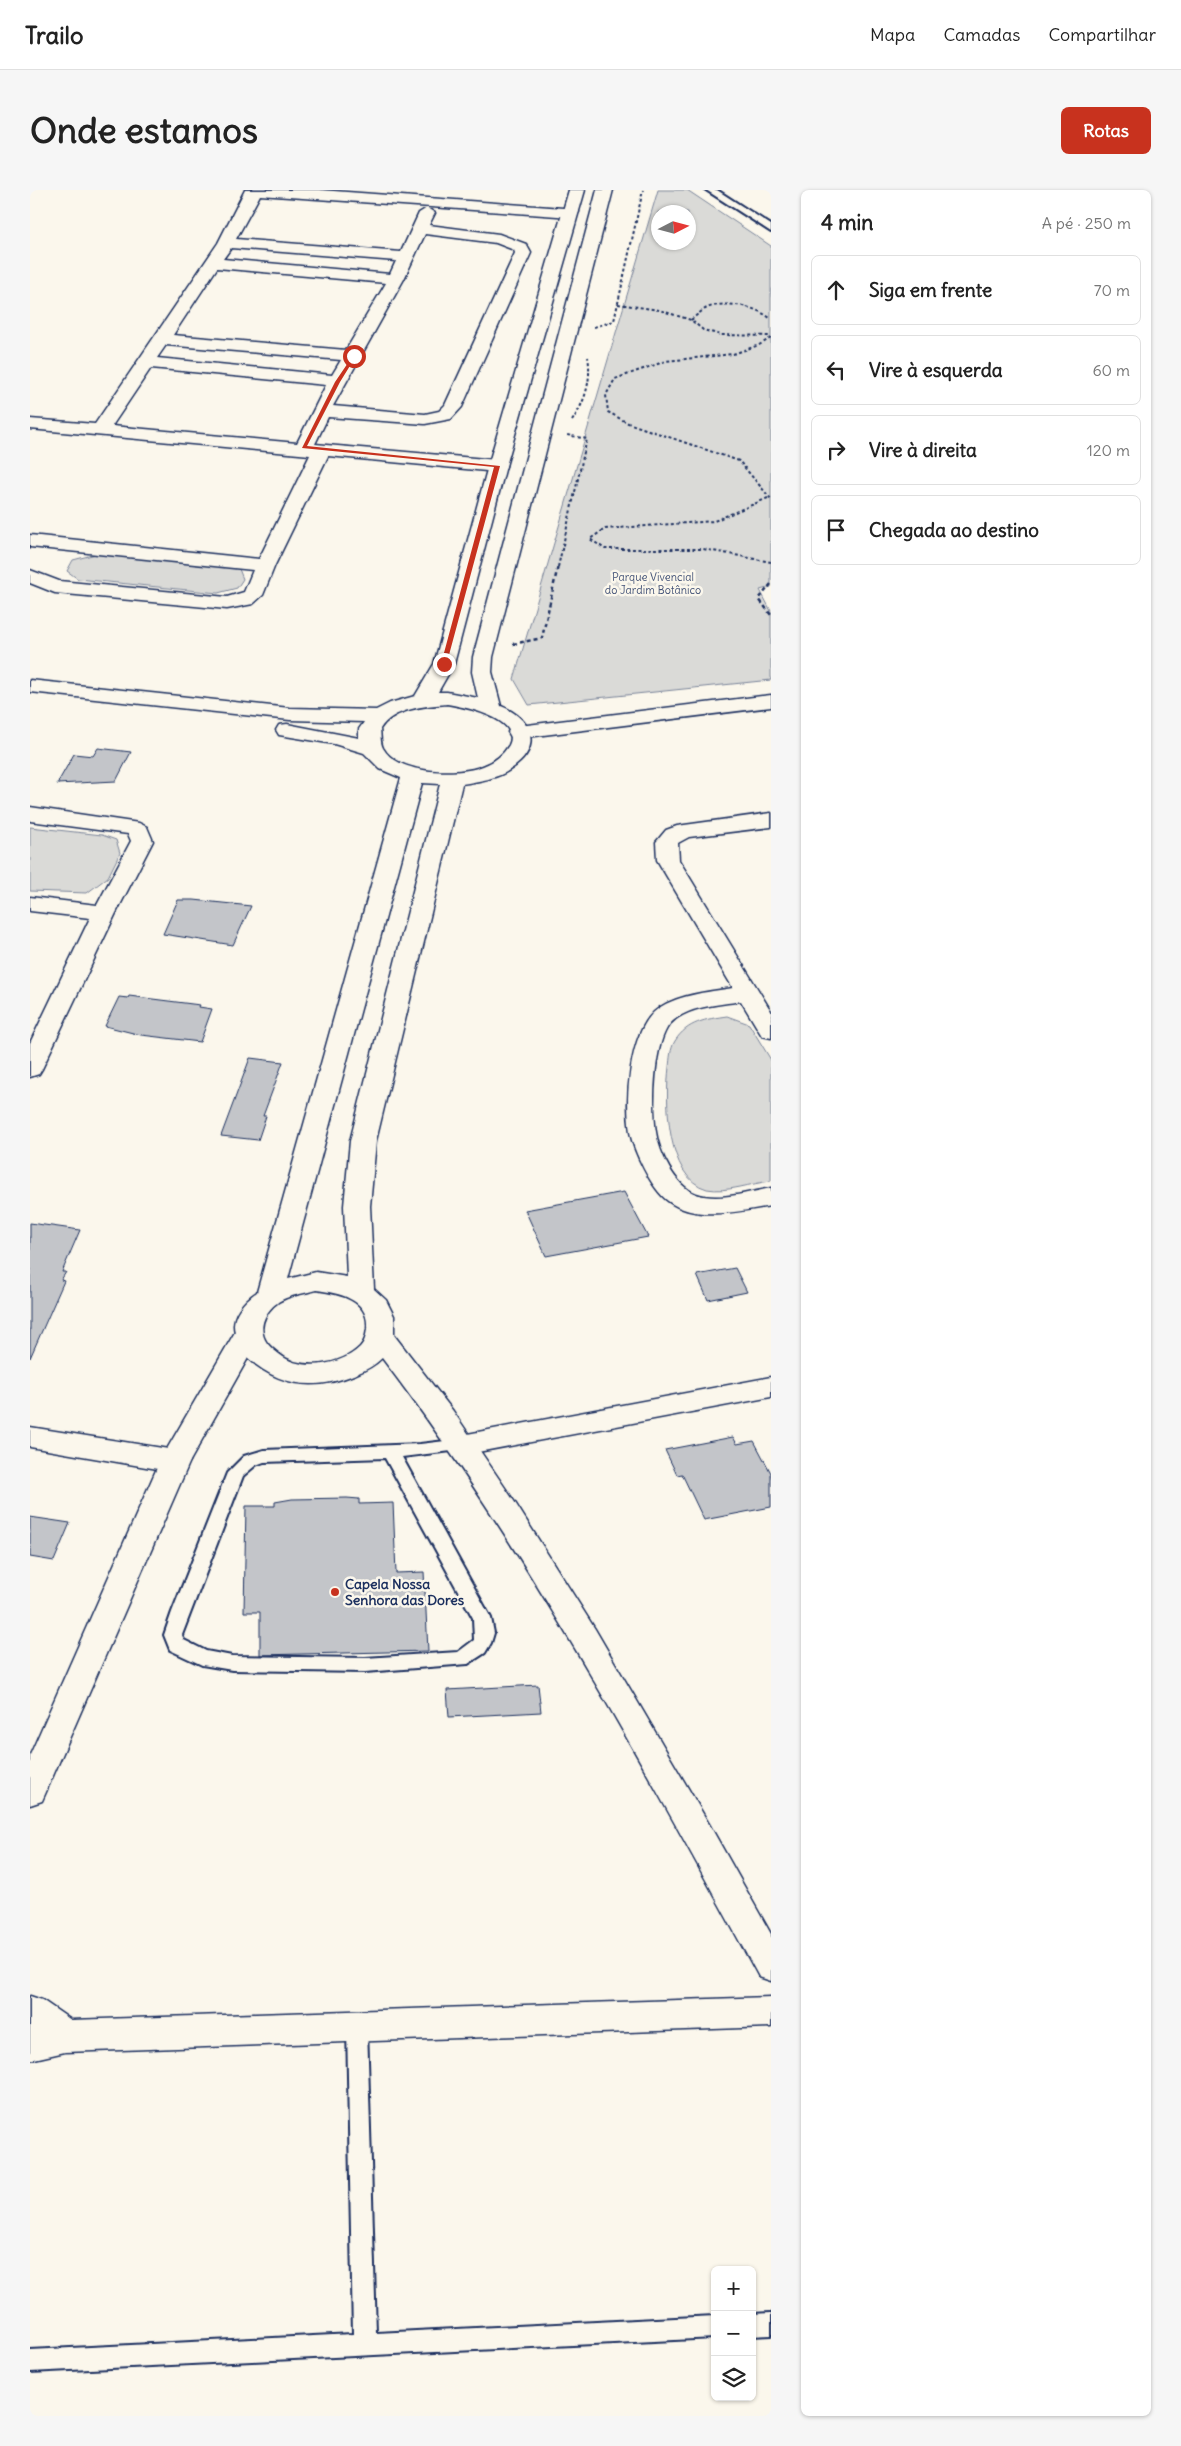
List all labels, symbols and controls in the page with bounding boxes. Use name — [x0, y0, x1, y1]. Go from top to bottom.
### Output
text: Trailo — [25, 20, 83, 50]
text: Mapa — [870, 23, 915, 46]
text: Camadas — [943, 23, 1020, 46]
text: Compartilhar — [1048, 23, 1156, 46]
button: Rotas — [1061, 107, 1151, 154]
text: Onde estamos — [30, 108, 258, 152]
north arrow — [651, 205, 696, 250]
text: 4 min — [821, 209, 873, 236]
text: A pé · 250 m — [1042, 213, 1131, 233]
icon: ahead — [822, 276, 850, 304]
text: Siga em frente — [869, 278, 992, 302]
text: 70 m — [1094, 280, 1130, 300]
route start — [343, 345, 366, 368]
icon: left — [822, 356, 850, 384]
text: Vire à esquerda — [869, 358, 1003, 382]
text: 60 m — [1092, 360, 1130, 380]
icon: right — [822, 436, 850, 464]
text: Vire à direita — [869, 438, 977, 462]
text: 120 m — [1087, 440, 1130, 460]
icon: arrive — [822, 516, 850, 544]
text: Chegada ao destino — [869, 518, 1039, 542]
park label: Parque Vivencial do Jardim Botânico — [605, 570, 701, 597]
route end — [433, 653, 456, 676]
place label: Capela Nossa Senhora das Dores — [345, 1575, 465, 1609]
marker: Capela Nossa Senhora das Dores — [329, 1586, 341, 1598]
map controls — [711, 2266, 756, 2401]
button: + — [711, 2266, 756, 2311]
button: − — [711, 2311, 756, 2356]
button: layers — [711, 2356, 756, 2401]

